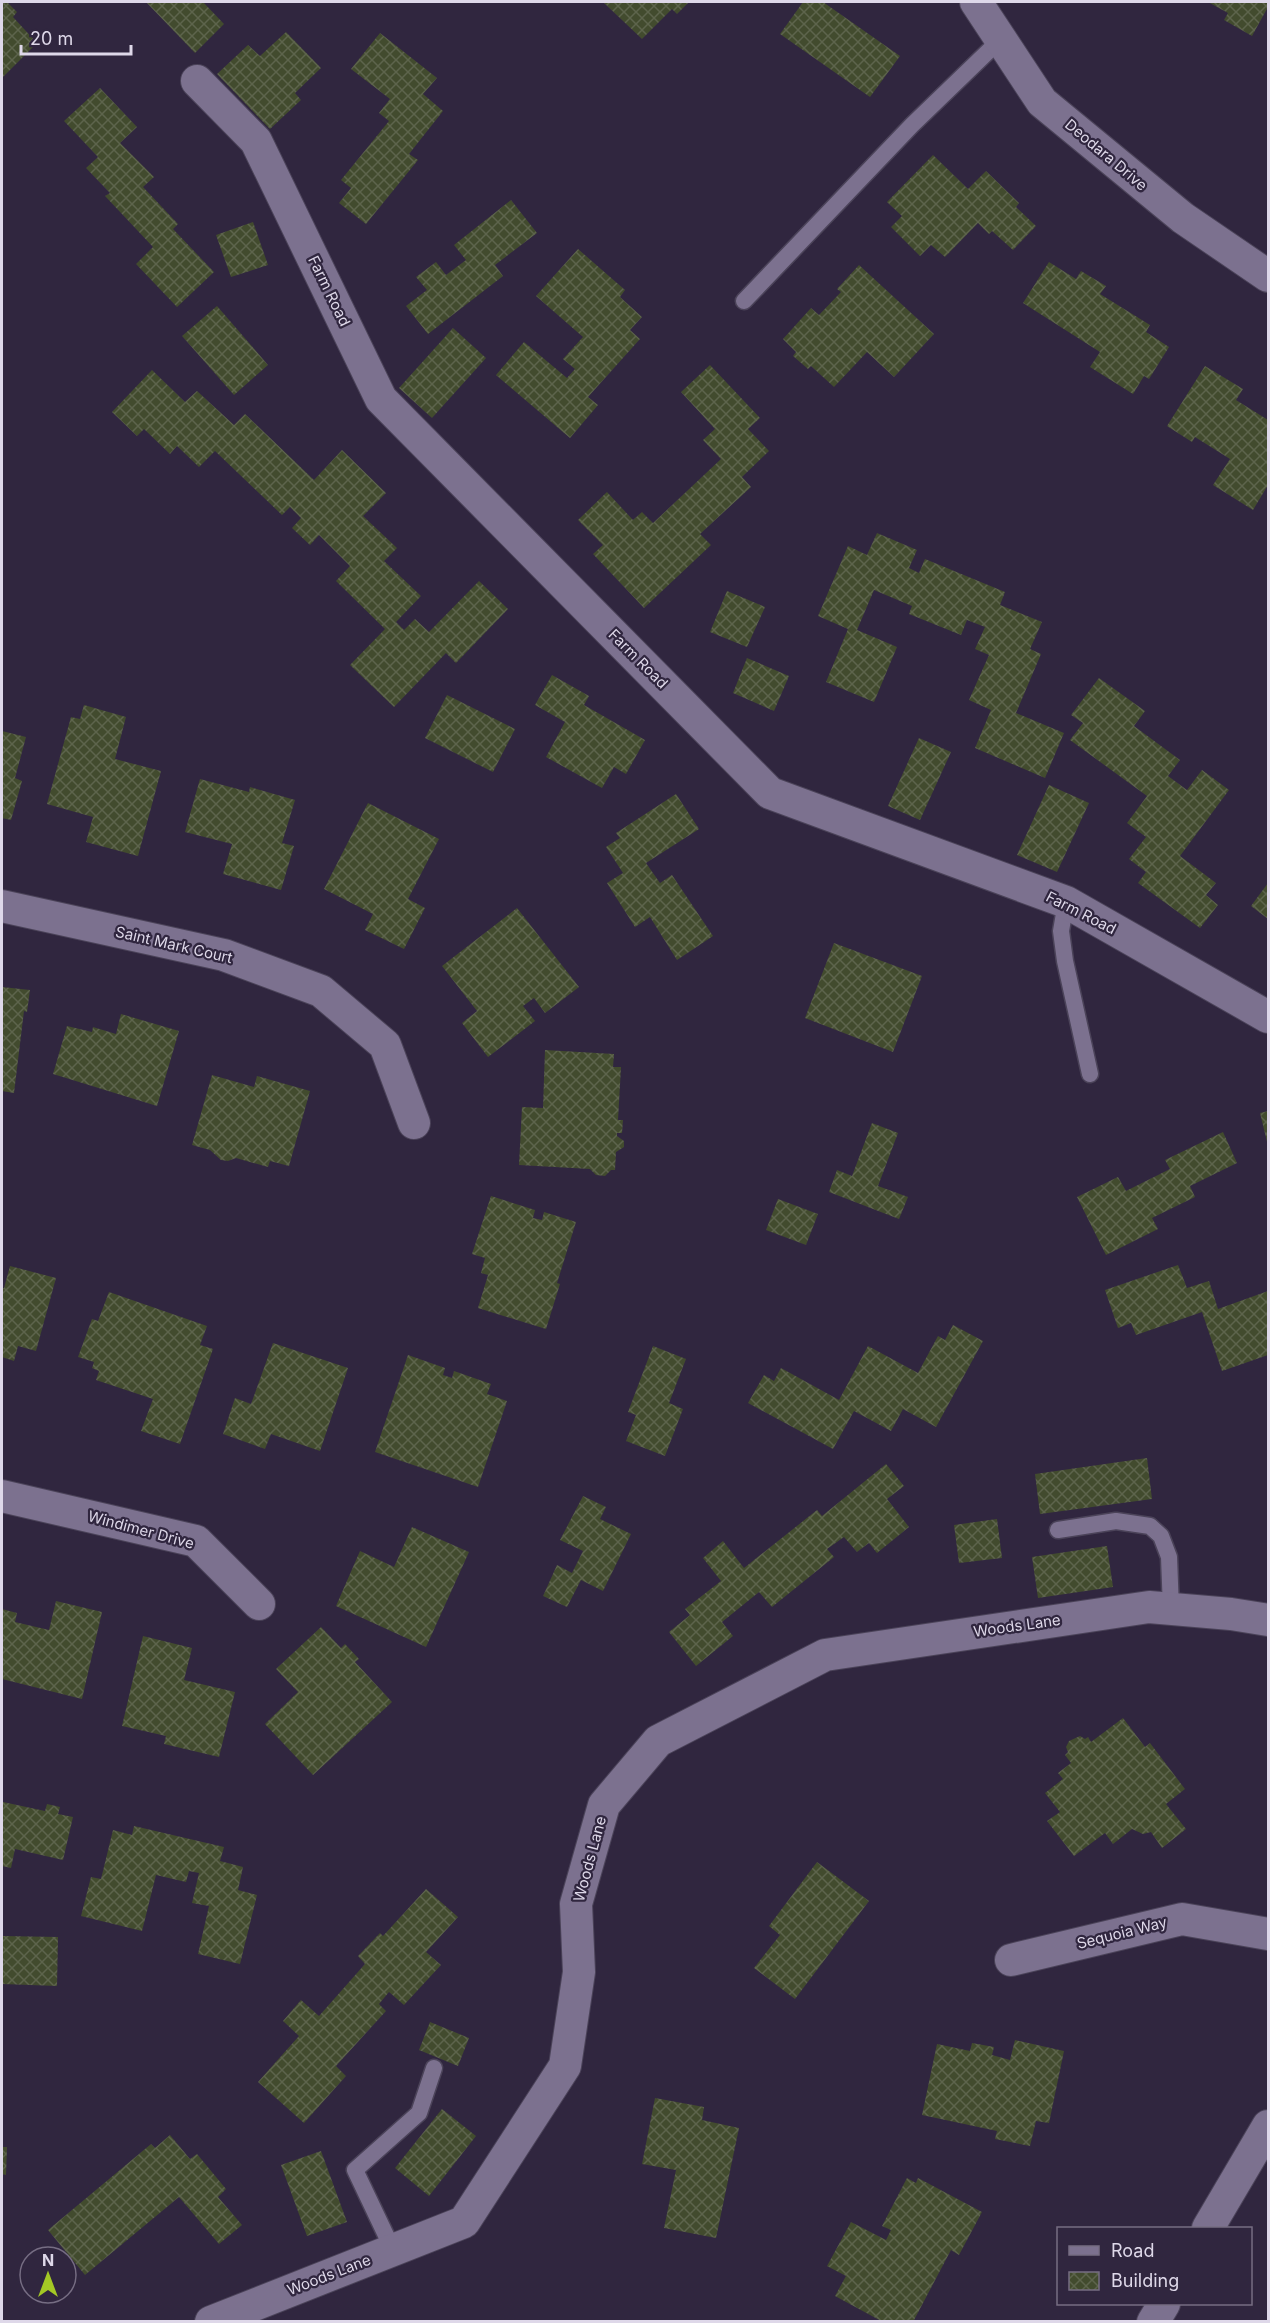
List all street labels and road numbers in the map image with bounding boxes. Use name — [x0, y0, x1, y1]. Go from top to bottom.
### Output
street label: Deodara Drive — [1061, 115, 1151, 195]
street label: Farm Road — [304, 252, 355, 329]
street label: Farm Road — [605, 625, 672, 692]
street label: Farm Road — [1043, 887, 1120, 938]
street label: Saint Mark Court — [114, 922, 235, 967]
street label: Windimer Drive — [86, 1506, 196, 1553]
street label: Woods Lane — [972, 1610, 1062, 1641]
street label: Woods Lane — [569, 1814, 610, 1904]
street label: Sequoia Way — [1075, 1912, 1170, 1953]
street label: Woods Lane — [284, 2250, 373, 2299]

